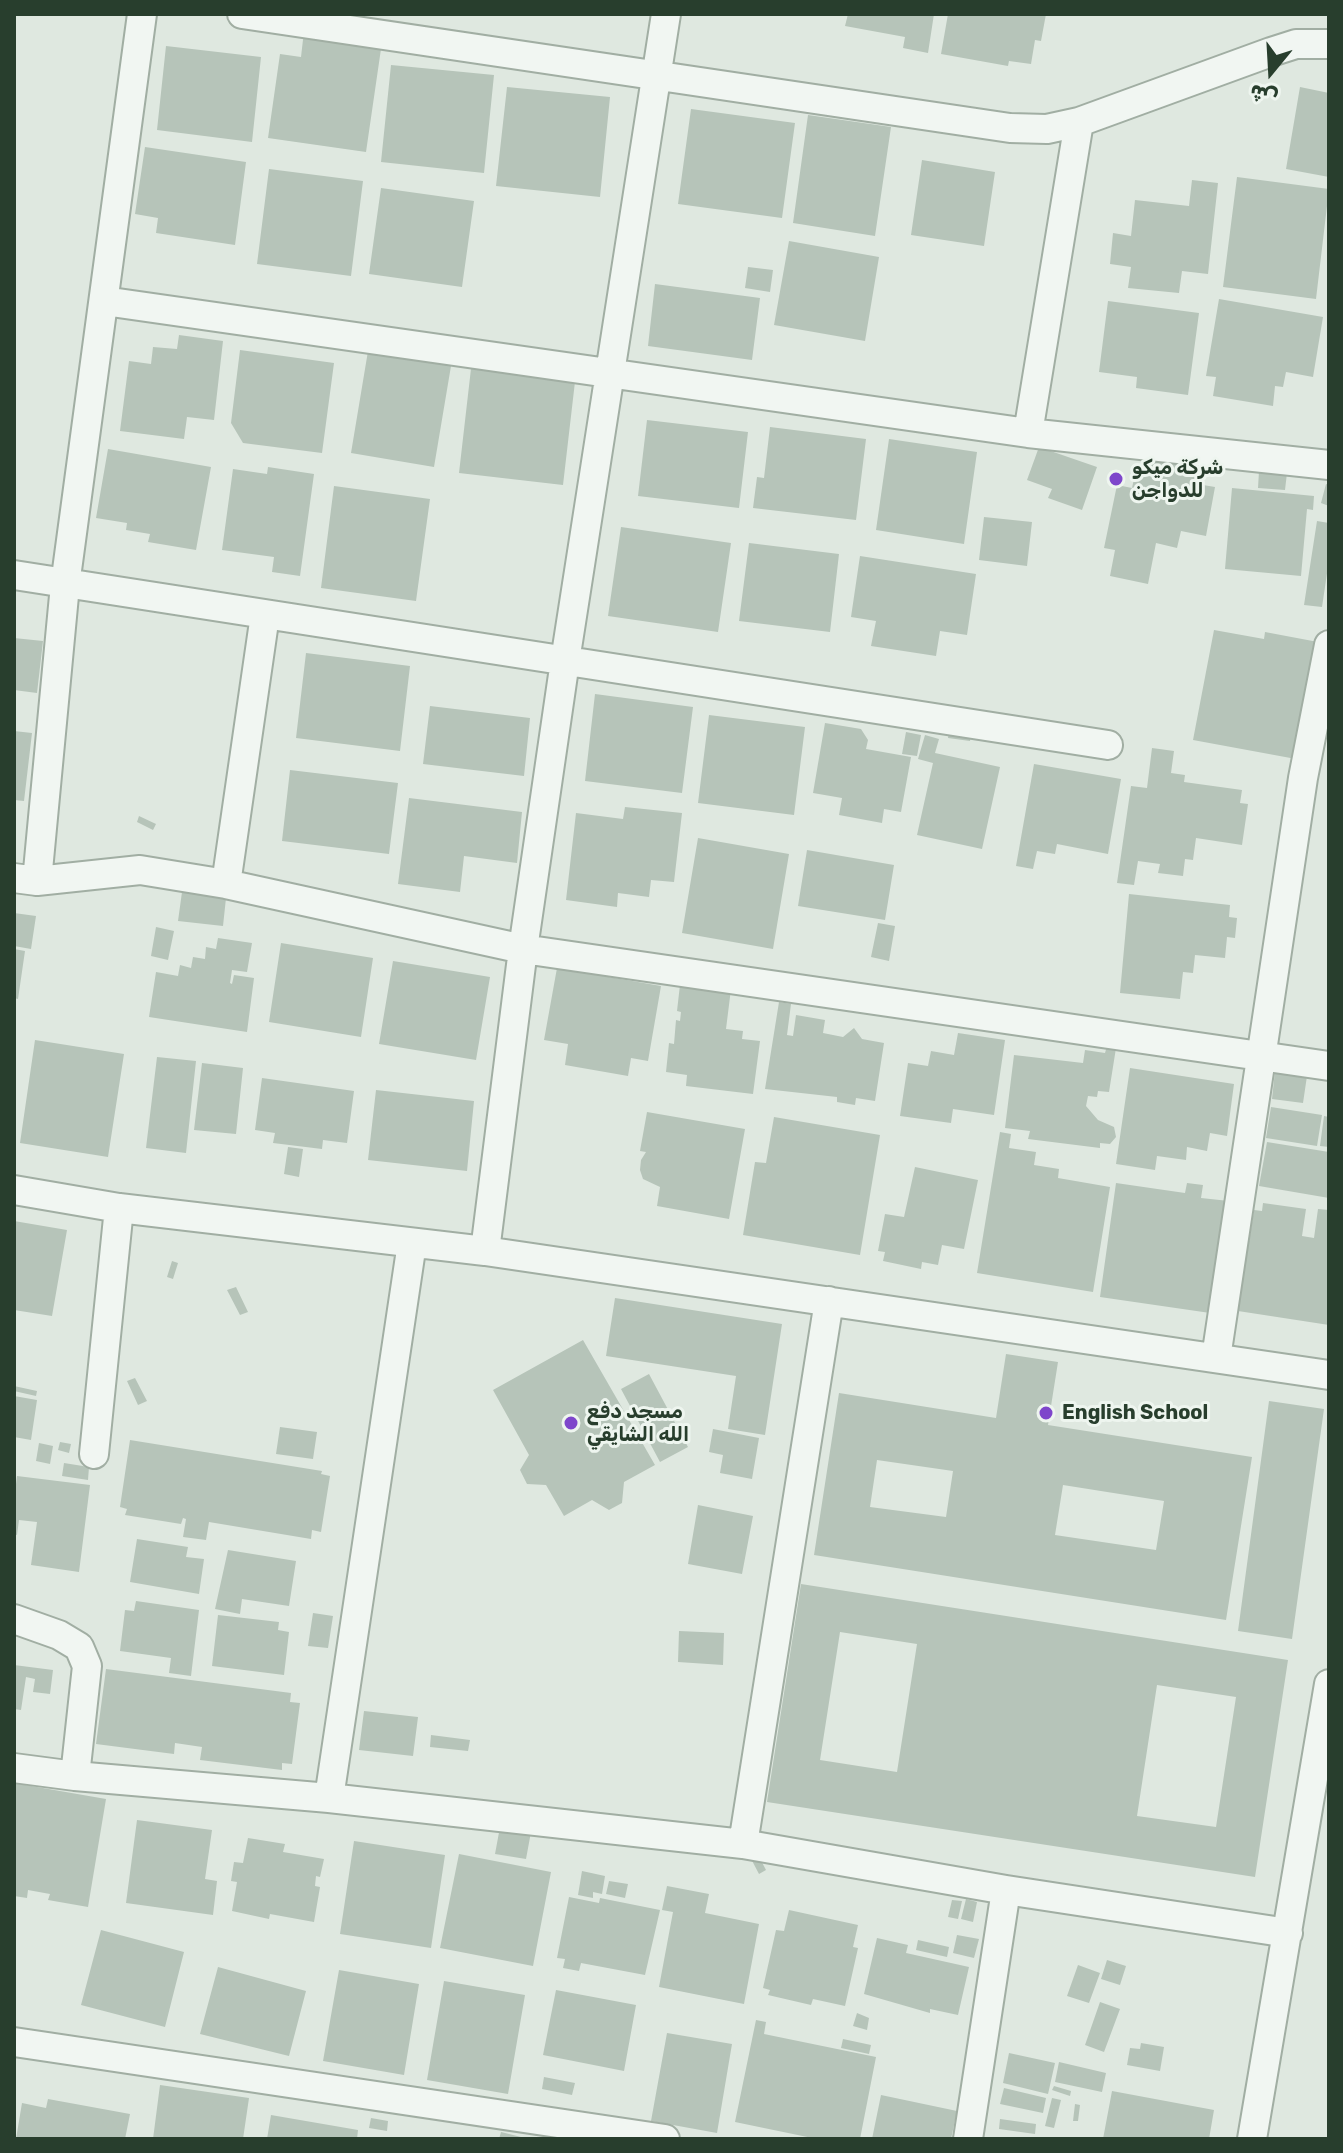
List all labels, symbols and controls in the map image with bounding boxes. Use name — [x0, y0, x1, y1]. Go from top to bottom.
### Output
north arrow — [1231, 32, 1311, 112]
text: ش — [1246, 78, 1281, 112]
place label: شركة ميكو للدواجن — [1132, 456, 1223, 503]
marker: شركة ميكو للدواجن — [1107, 470, 1125, 488]
place label: مسجد دفع الله الشايقي — [587, 1400, 689, 1447]
place label: English School — [1062, 1401, 1208, 1425]
marker: English School — [1037, 1404, 1055, 1422]
marker: مسجد دفع الله الشايقي — [562, 1414, 580, 1432]

